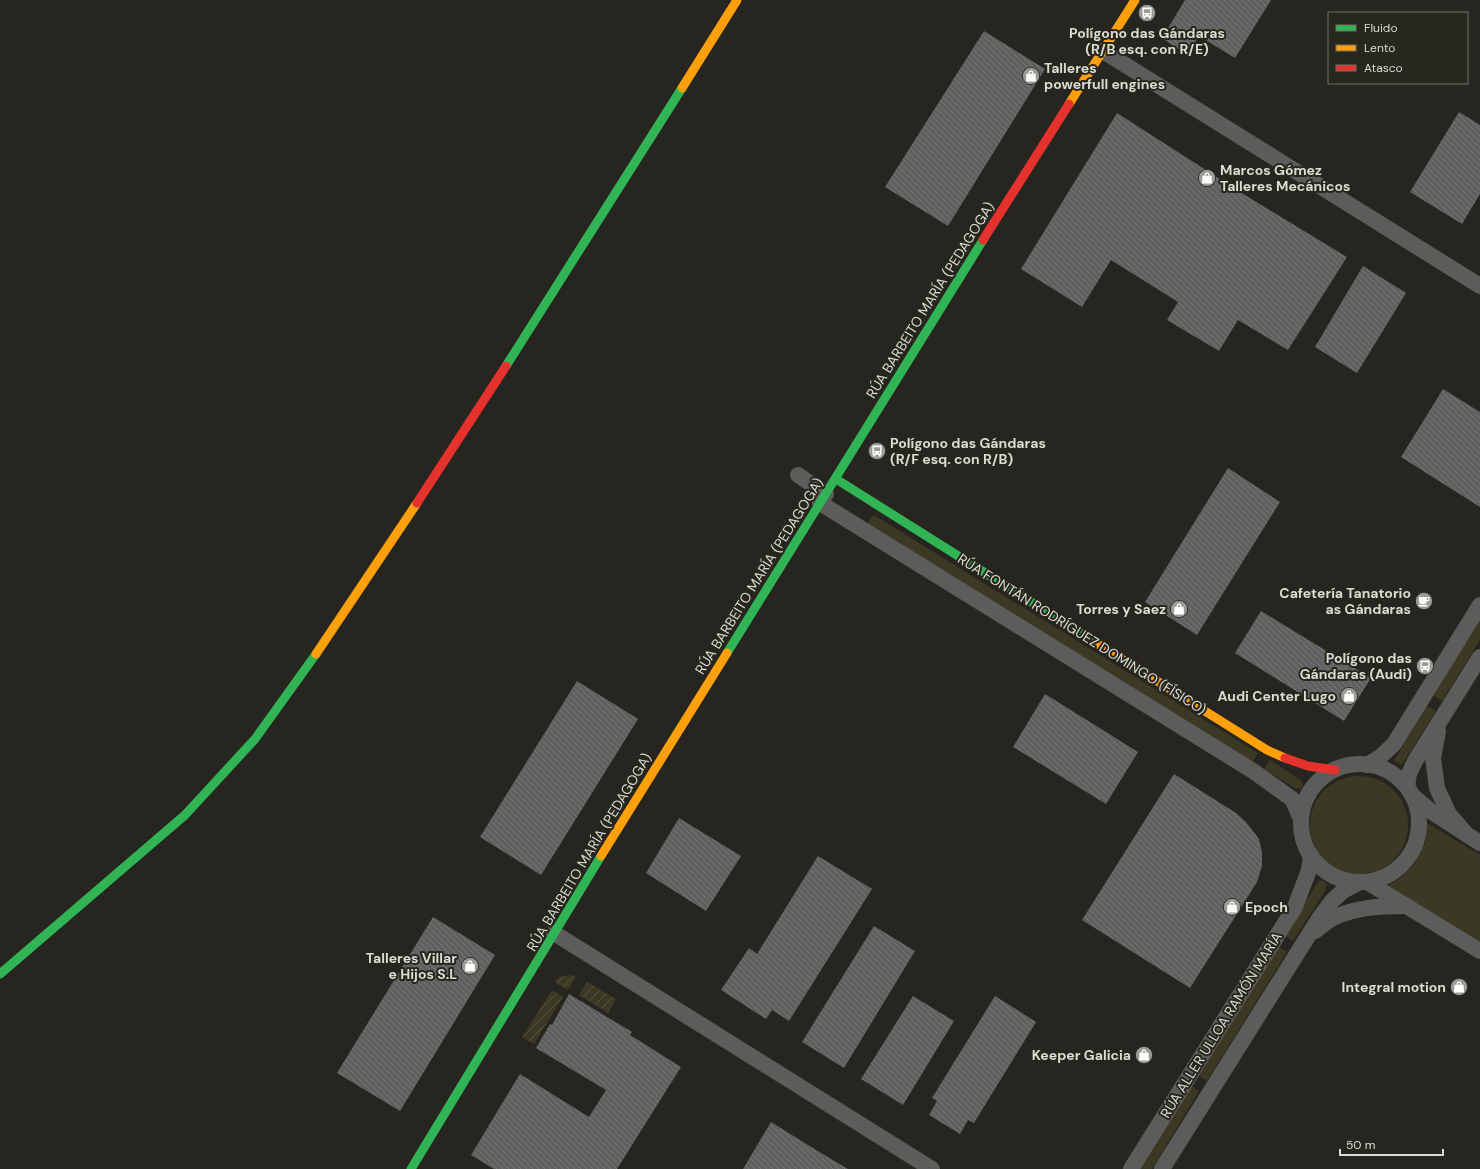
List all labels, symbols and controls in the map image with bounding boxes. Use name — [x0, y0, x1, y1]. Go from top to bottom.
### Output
bus stop icon: Polígono das Gándaras (R/B esq. con R/E) — [1137, 3, 1157, 23]
legend — [1328, 12, 1468, 84]
text: Fluido — [1364, 20, 1398, 36]
place label: Polígono das Gándaras (R/B esq. con R/E) — [1069, 24, 1225, 58]
text: Lento — [1364, 40, 1395, 56]
place label: Talleres powerfull engines — [1044, 59, 1165, 93]
text: Atasco — [1364, 60, 1403, 76]
shop icon: Talleres powerfull engines — [1021, 66, 1041, 86]
place label: Marcos Gómez Talleres Mecánicos — [1220, 161, 1351, 195]
shop icon: Marcos Gómez Talleres Mecánicos — [1197, 168, 1217, 188]
street label: RÚA BARBEITO MARÍA (PEDAGOGA) — [862, 198, 998, 402]
place label: Polígono das Gándaras (R/F esq. con R/B) — [890, 434, 1046, 468]
bus stop icon: Polígono das Gándaras (R/F esq. con R/B) — [867, 441, 887, 461]
street label: RÚA BARBEITO MARÍA (PEDAGOGA) — [691, 474, 827, 678]
street label: RÚA FONTÁN RODRÍGUEZ DOMINGO (FÍSICO) — [954, 550, 1210, 718]
place label: Cafetería Tanatorio as Gándaras — [1279, 584, 1411, 618]
cafe icon: Cafetería Tanatorio as Gándaras — [1414, 591, 1434, 611]
shop icon: Torres y Saez — [1169, 599, 1189, 619]
place label: Torres y Saez — [1076, 600, 1166, 618]
place label: Polígono das Gándaras (Audi) — [1300, 649, 1412, 683]
bus stop icon: Polígono das Gándaras (Audi) — [1415, 656, 1435, 676]
shop icon: Audi Center Lugo — [1339, 686, 1359, 706]
place label: Audi Center Lugo — [1218, 687, 1336, 705]
street label: RÚA BARBEITO MARÍA (PEDAGOGA) — [523, 750, 655, 954]
shop icon: Epoch — [1222, 897, 1242, 917]
place label: Epoch — [1245, 898, 1288, 916]
street label: RÚA ALLER ULLOA RAMÓN MARÍA — [1156, 929, 1286, 1121]
place label: Talleres Villar e Hijos S.L — [366, 949, 457, 983]
shop icon: Talleres Villar e Hijos S.L — [460, 956, 480, 976]
shop icon: Integral motion — [1449, 977, 1469, 997]
place label: Integral motion — [1342, 978, 1446, 996]
shop icon: Keeper Galicia — [1134, 1045, 1154, 1065]
place label: Keeper Galicia — [1032, 1046, 1131, 1064]
scale bar — [1340, 1131, 1443, 1157]
text: 50 m — [1346, 1137, 1375, 1153]

